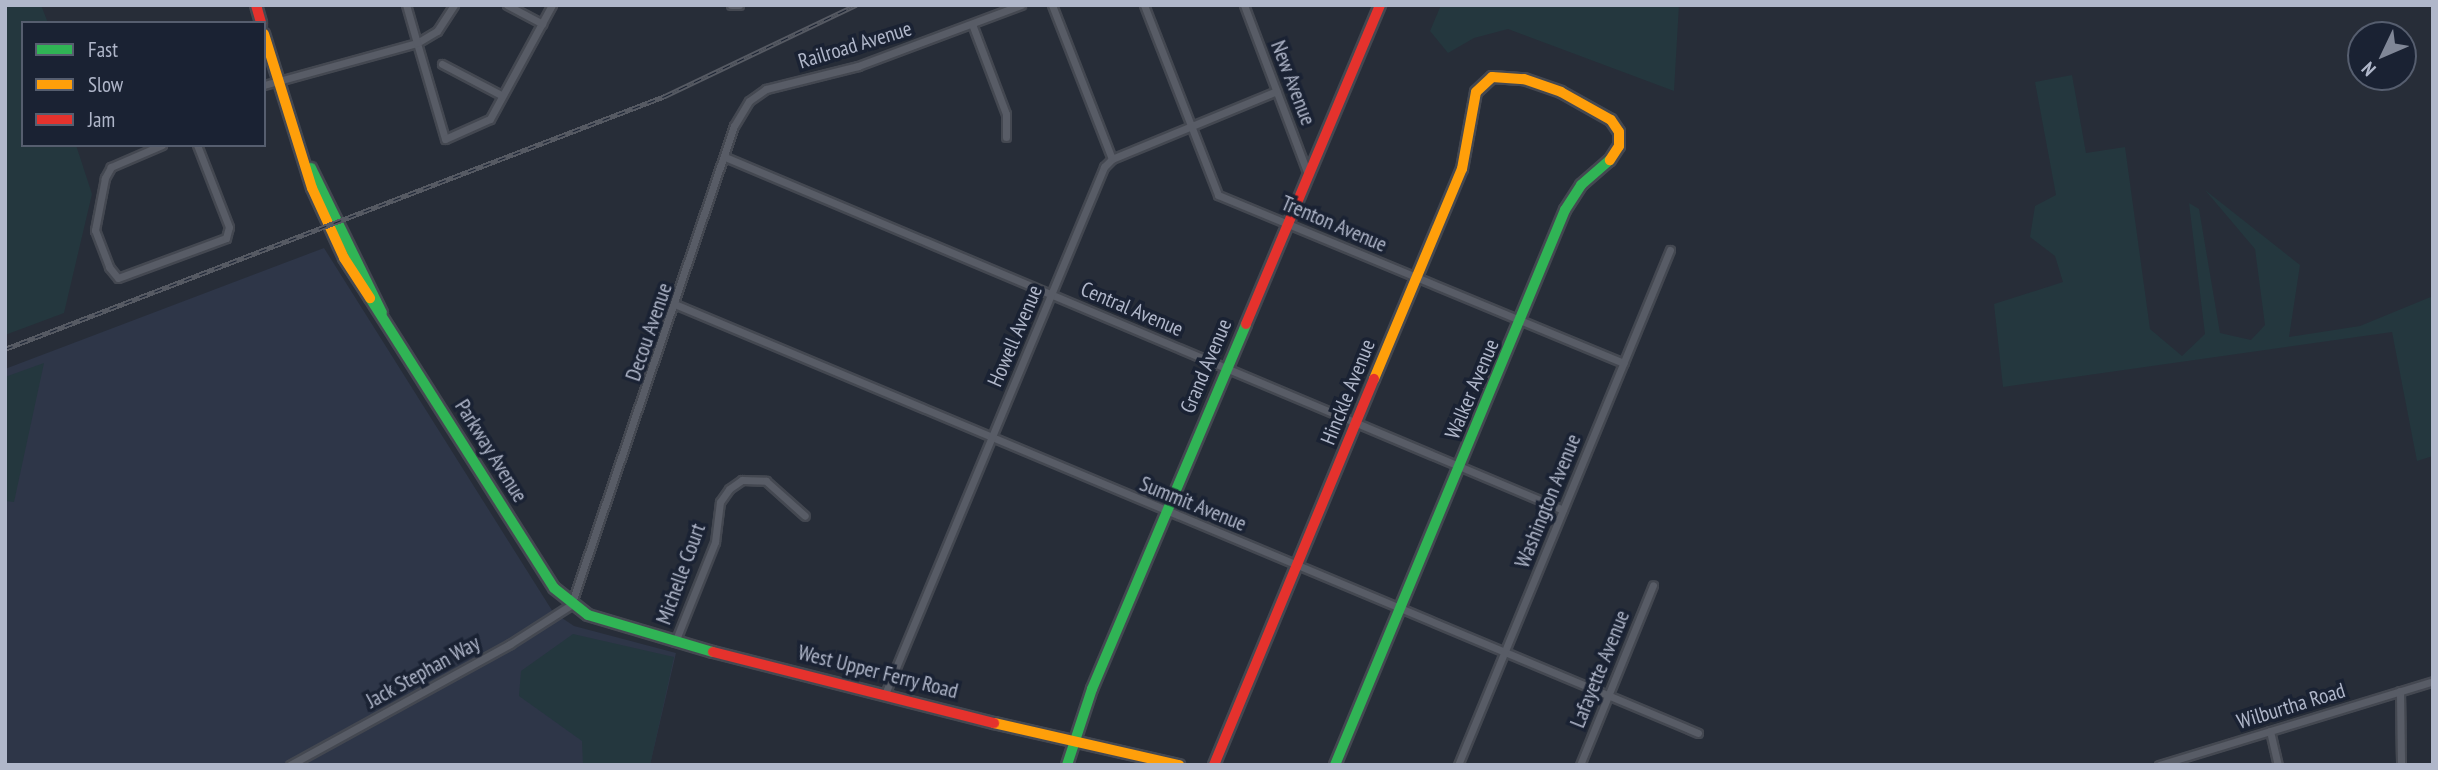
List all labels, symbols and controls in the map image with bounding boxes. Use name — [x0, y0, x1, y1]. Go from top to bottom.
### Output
street label: Railroad Avenue — [795, 16, 915, 74]
legend — [21, 21, 266, 147]
north arrow — [2347, 21, 2417, 91]
text: Fast — [88, 36, 118, 63]
street label: New Avenue — [1265, 37, 1321, 129]
text: N — [2356, 57, 2381, 81]
text: Slow — [88, 71, 123, 98]
text: Jam — [88, 106, 115, 133]
street label: Trenton Avenue — [1277, 190, 1391, 258]
street label: Central Avenue — [1077, 276, 1187, 342]
street label: Decou Avenue — [620, 279, 678, 385]
street label: Howell Avenue — [982, 281, 1048, 391]
street label: Grand Avenue — [1175, 315, 1237, 417]
street label: Hinckle Avenue — [1315, 335, 1381, 449]
street label: Walker Avenue — [1440, 335, 1504, 443]
street label: Parkway Avenue — [449, 395, 533, 507]
street label: Washington Avenue — [1510, 430, 1586, 572]
street label: Summit Avenue — [1136, 471, 1250, 537]
street label: Michelle Court — [651, 520, 711, 628]
street label: Lafayette Avenue — [1565, 606, 1635, 732]
street label: Jack Stephan Way — [361, 630, 485, 714]
street label: West Upper Ferry Road — [795, 640, 961, 704]
street label: Wilburtha Road — [2234, 678, 2348, 734]

